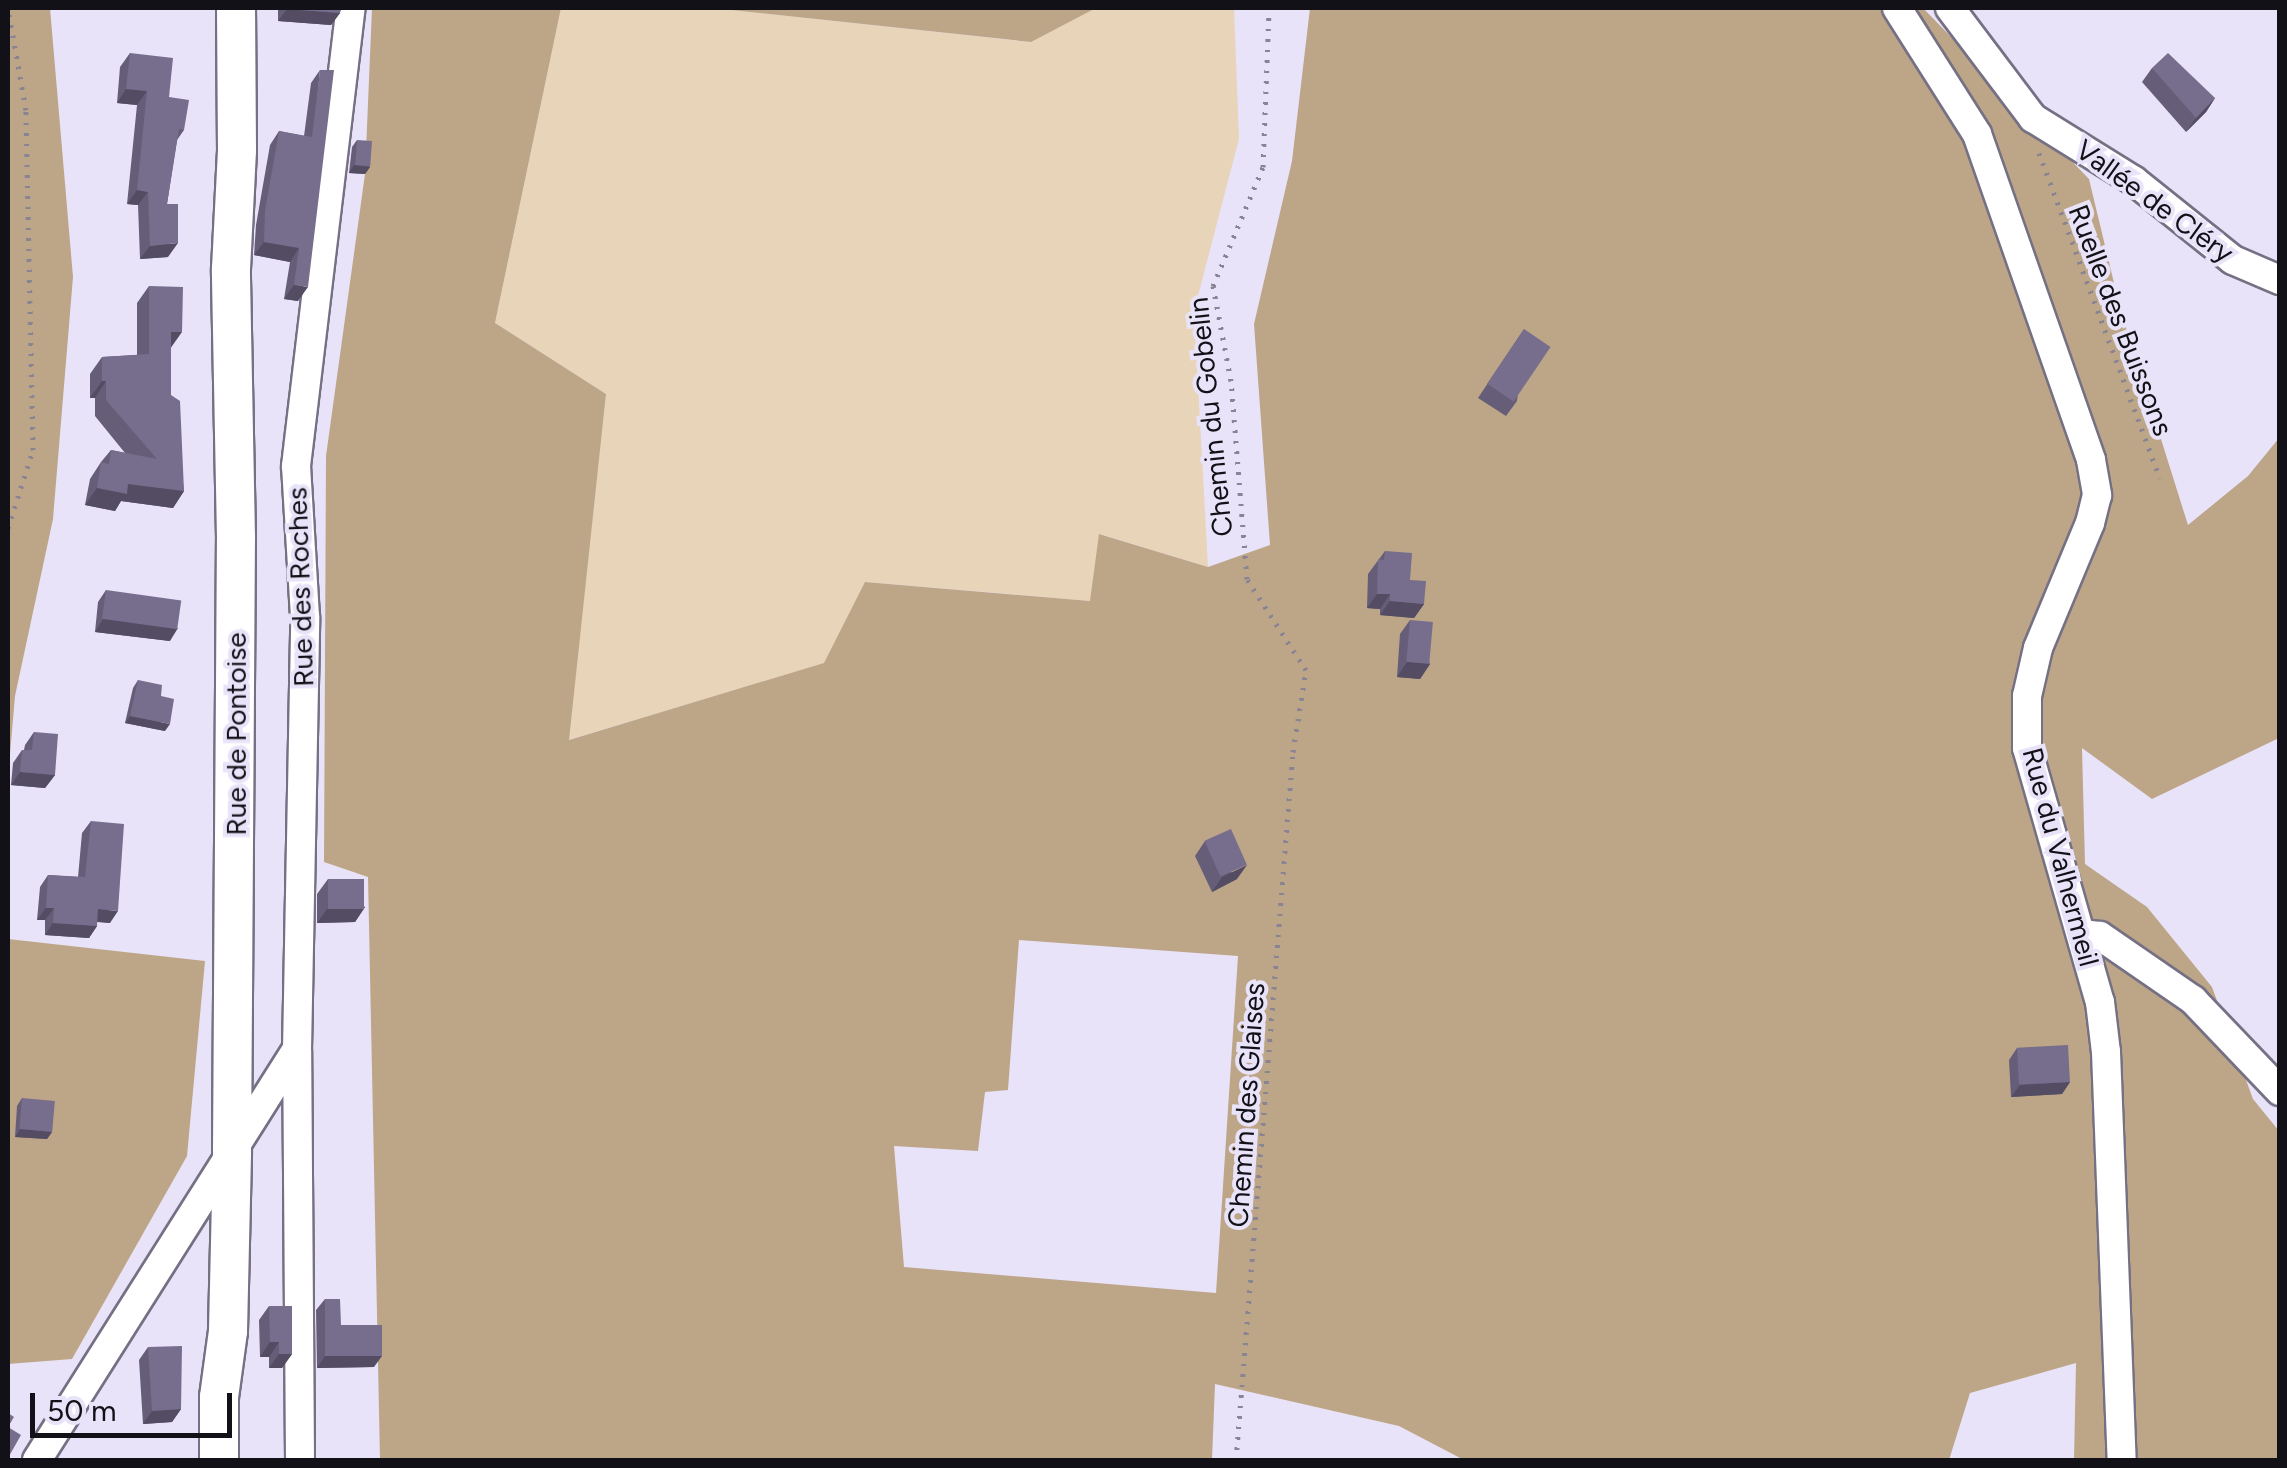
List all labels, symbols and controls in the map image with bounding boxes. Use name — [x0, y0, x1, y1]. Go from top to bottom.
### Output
street label: Vallée de Cléry — [2070, 132, 2240, 270]
street label: Ruelle des Buissons — [2061, 200, 2181, 440]
street label: Chemin du Gobelin — [1181, 296, 1239, 538]
street label: Rue des Roches — [280, 487, 320, 687]
street label: Rue de Pontoise — [219, 632, 253, 836]
street label: Rue du Valhermeil — [2016, 744, 2106, 970]
street label: Chemin des Glaises — [1221, 982, 1271, 1228]
scale bar — [35, 1373, 238, 1435]
text: 50 m — [47, 1392, 116, 1429]

